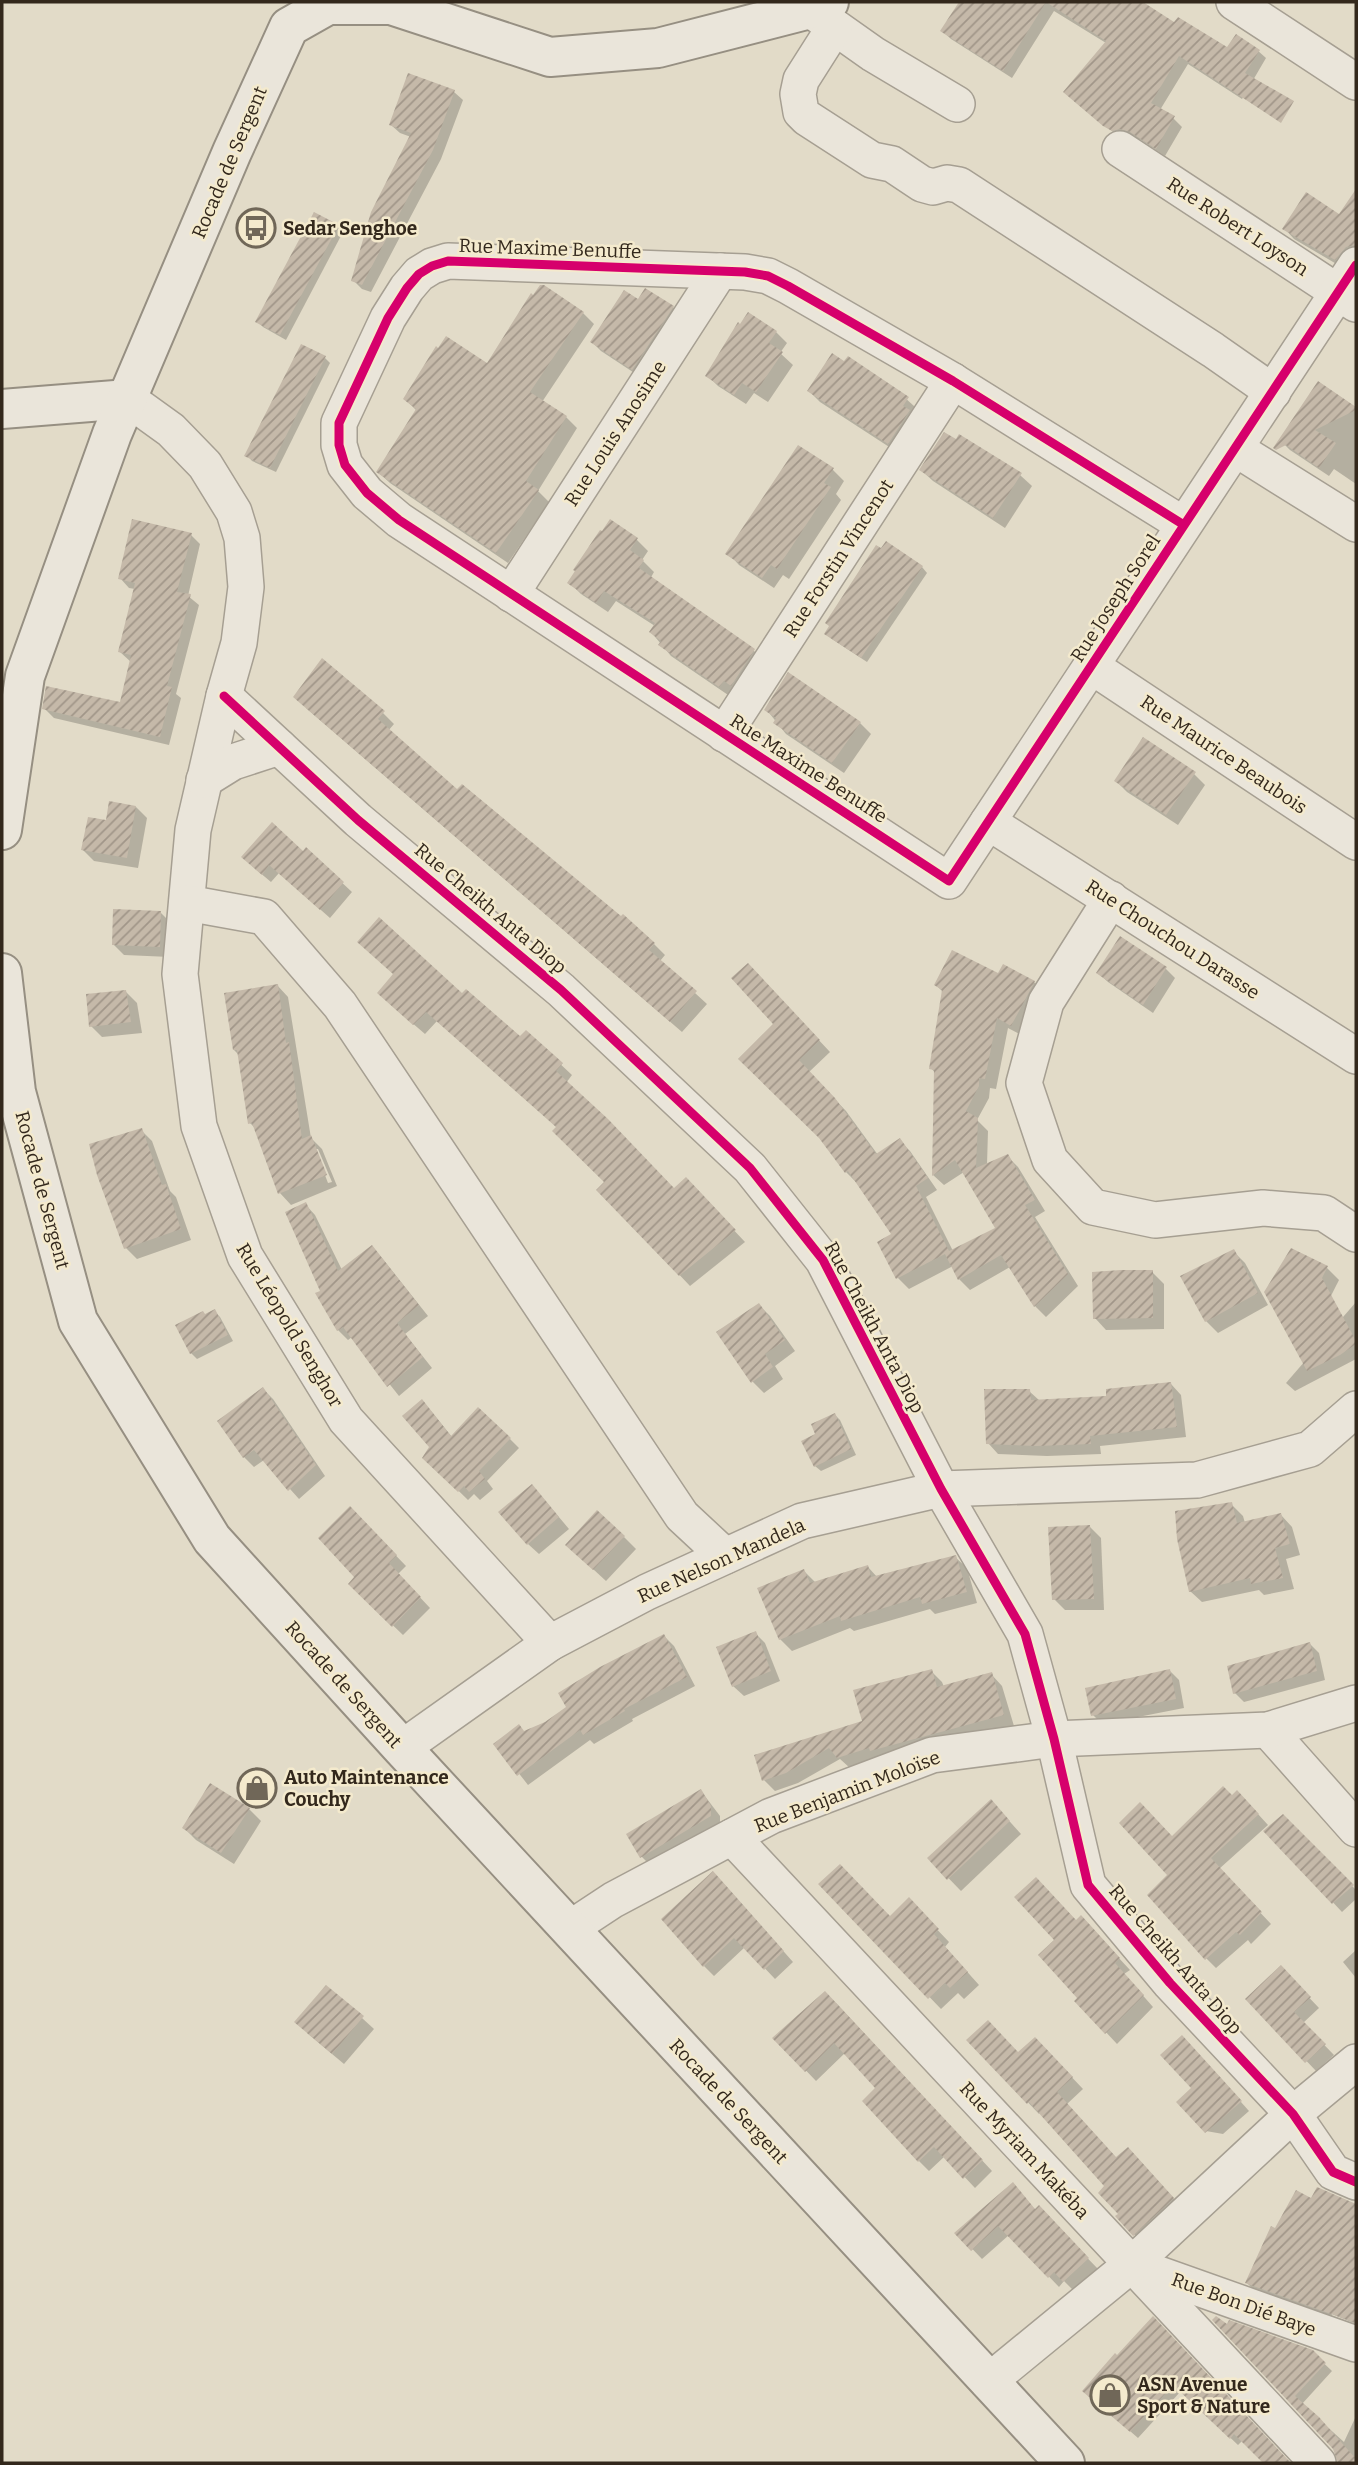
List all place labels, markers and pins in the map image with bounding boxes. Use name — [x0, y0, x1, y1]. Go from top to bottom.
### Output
bus stop icon: Sedar Senghoe — [235, 207, 277, 249]
place label: Sedar Senghoe — [283, 217, 417, 240]
place label: Auto Maintenance Couchy — [284, 1766, 449, 1811]
shop icon: Auto Maintenance Couchy — [236, 1767, 278, 1809]
place label: ASN Avenue Sport & Nature — [1137, 2373, 1270, 2418]
shop icon: ASN Avenue Sport & Nature — [1089, 2374, 1131, 2416]

